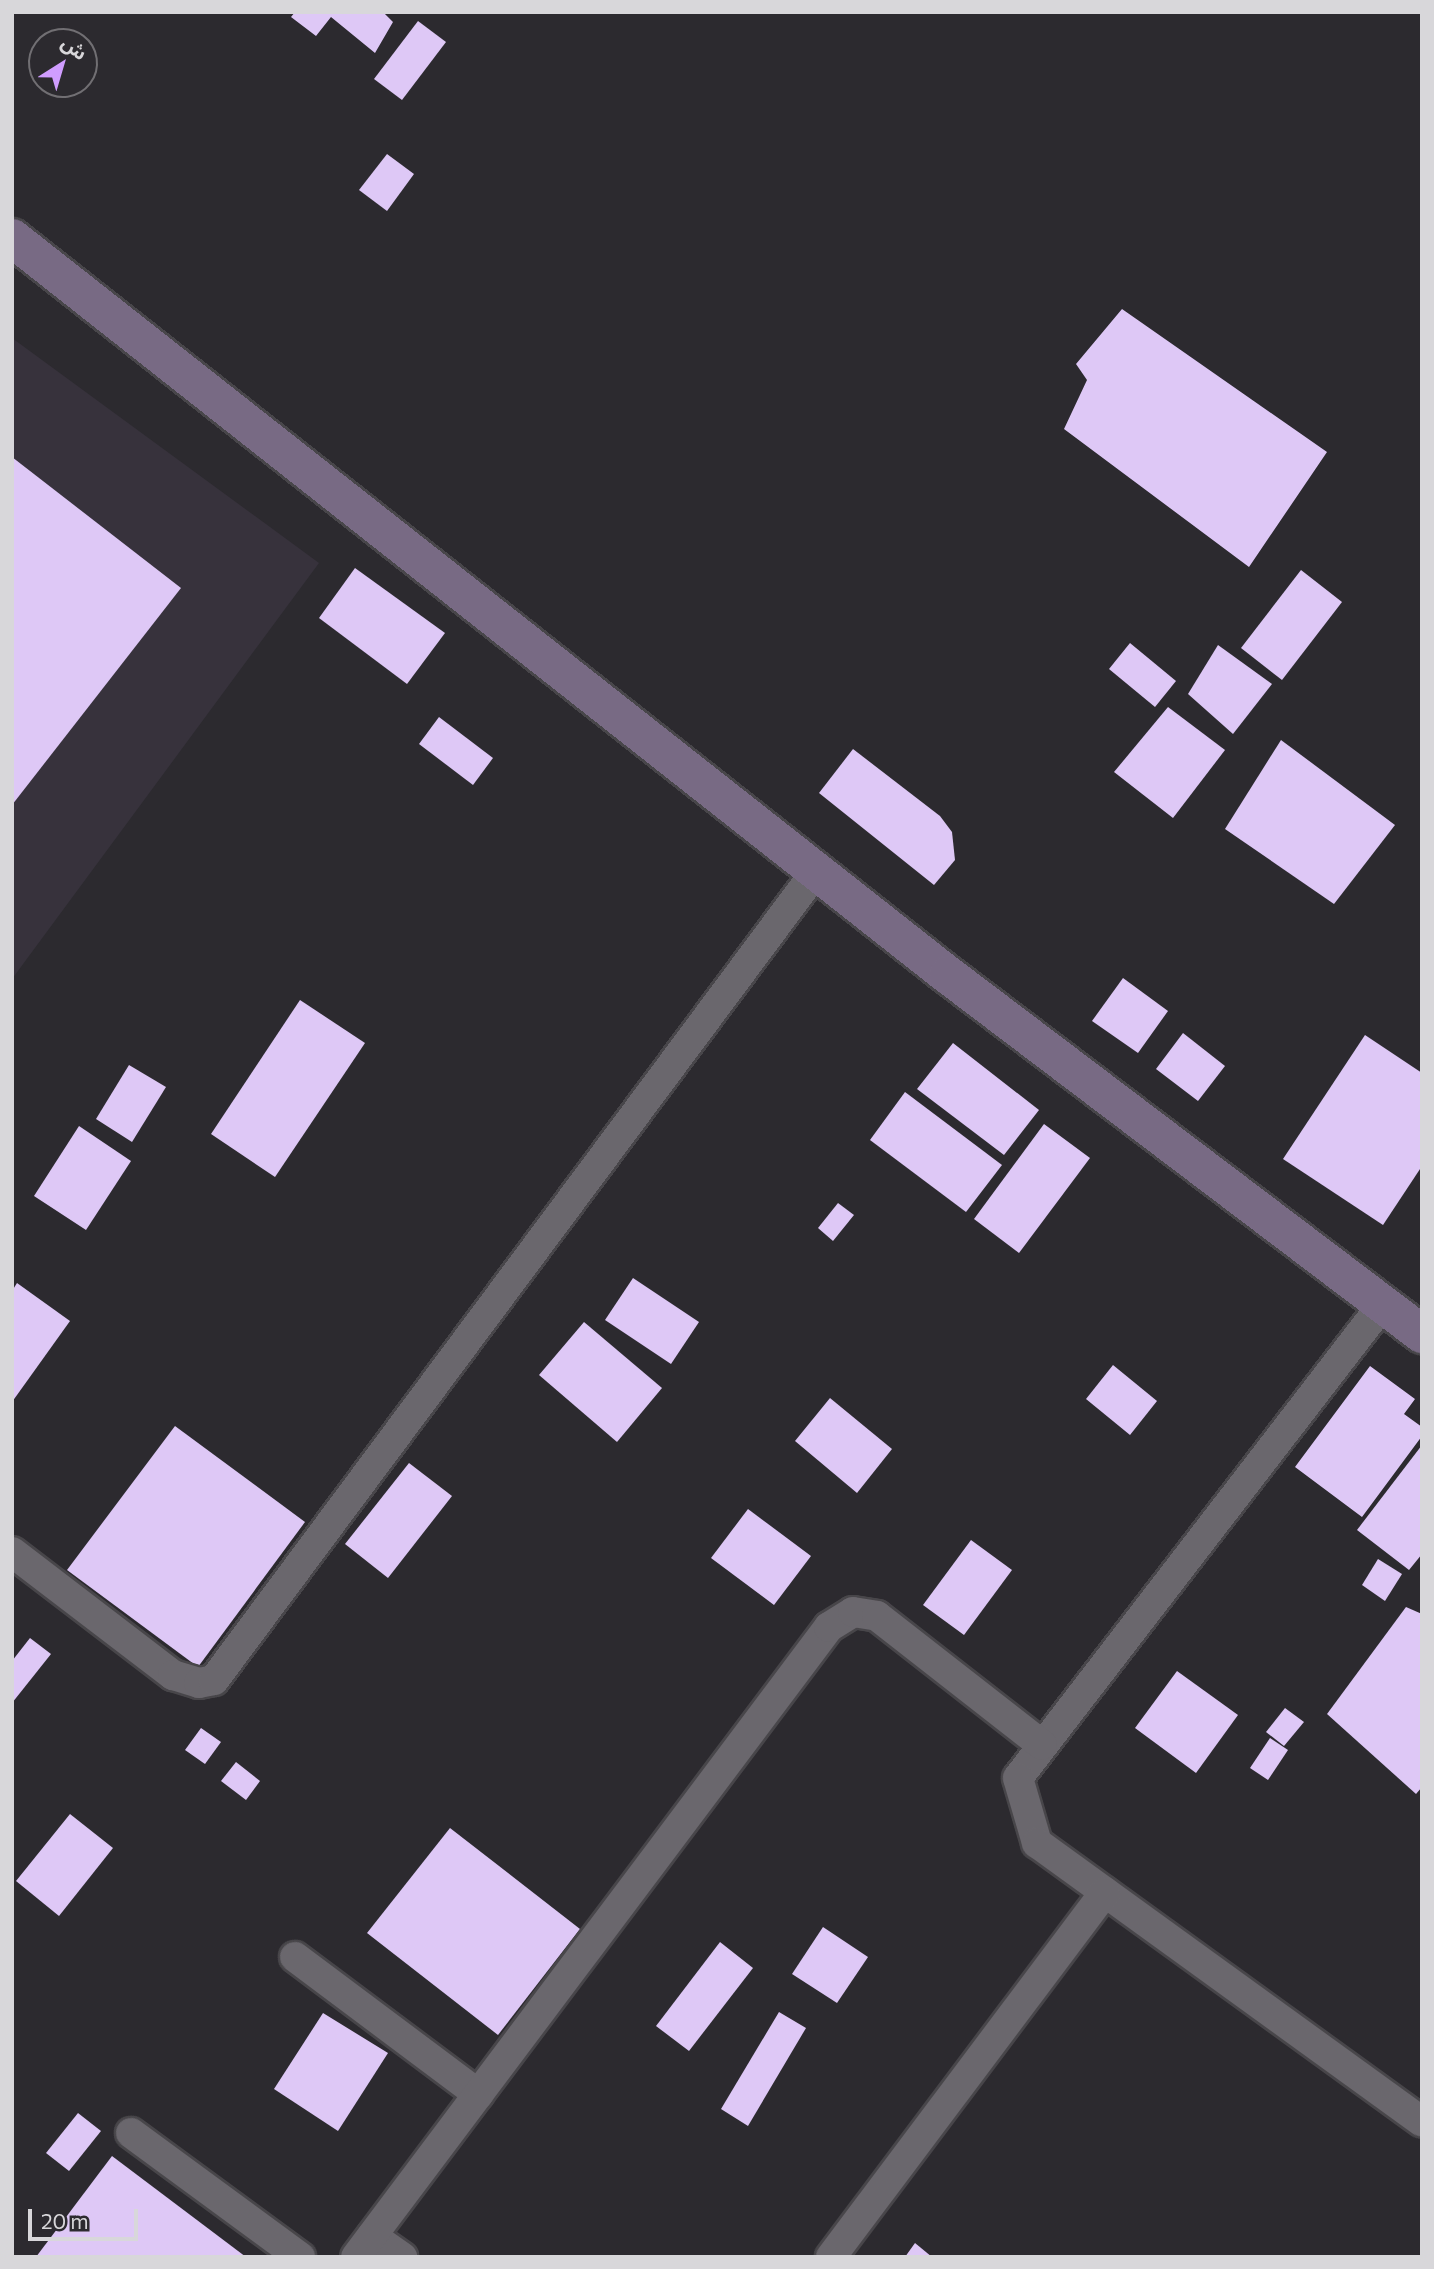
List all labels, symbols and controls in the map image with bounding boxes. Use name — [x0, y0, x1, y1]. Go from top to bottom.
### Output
north arrow — [28, 28, 98, 98]
text: ش — [57, 30, 92, 64]
scale bar — [32, 2196, 142, 2240]
text: 20 m — [41, 2208, 89, 2233]

